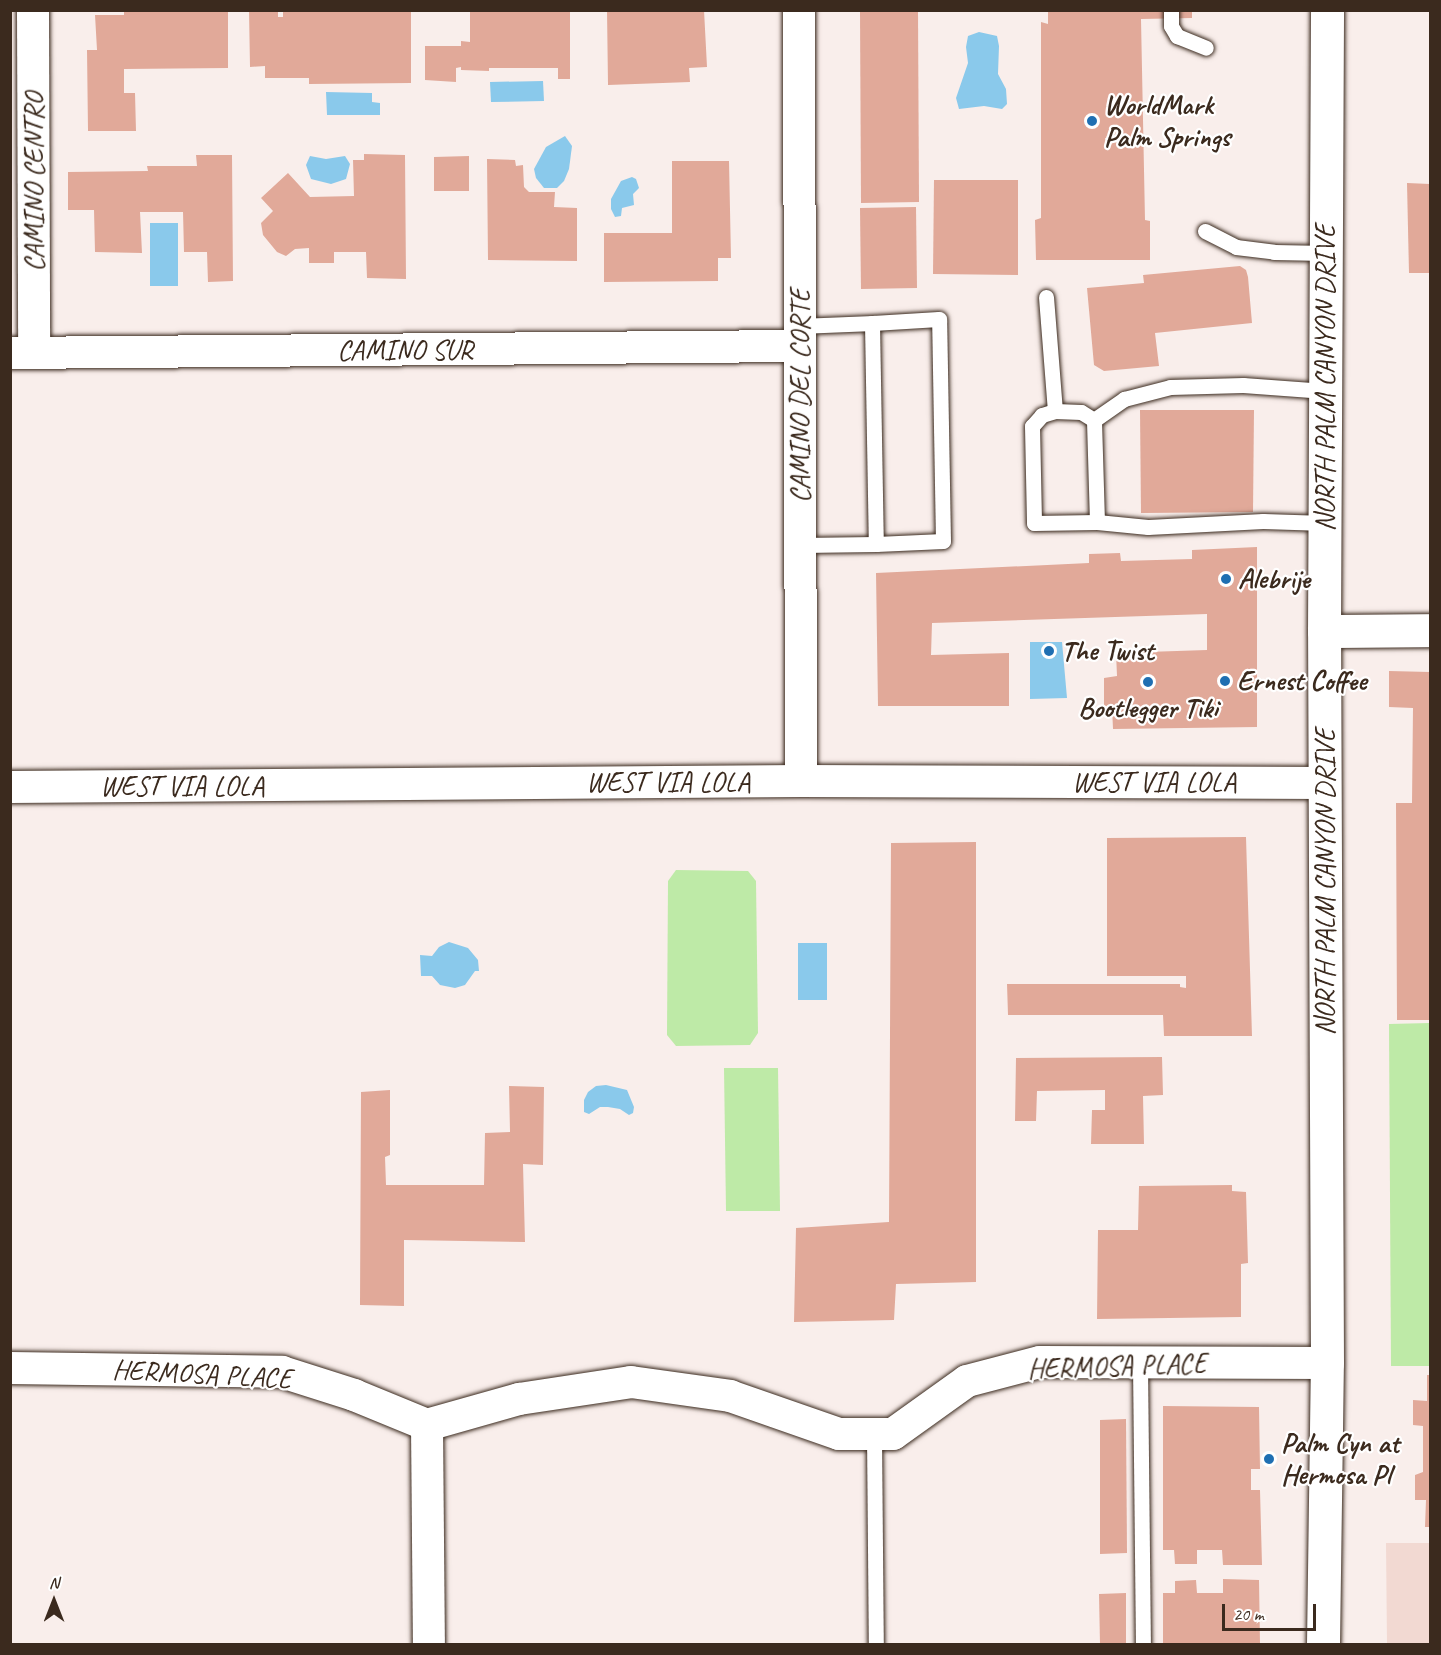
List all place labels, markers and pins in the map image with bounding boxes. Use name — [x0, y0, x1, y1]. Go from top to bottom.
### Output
place label: WorldMark Palm Springs — [1104, 88, 1230, 154]
marker: WorldMark Palm Springs — [1085, 114, 1099, 128]
place label: Alebrije — [1238, 562, 1310, 596]
marker: Alebrije — [1219, 572, 1233, 586]
place label: The Twist — [1061, 634, 1153, 668]
marker: The Twist — [1042, 644, 1056, 658]
place label: Ernest Coffee — [1237, 664, 1366, 698]
marker: Ernest Coffee — [1218, 674, 1232, 688]
marker: Bootlegger Tiki — [1141, 675, 1155, 689]
place label: Bootlegger Tiki — [1078, 691, 1218, 725]
place label: Palm Cyn at Hermosa Pl — [1281, 1426, 1399, 1492]
marker: Palm Cyn at Hermosa Pl — [1262, 1452, 1276, 1466]

